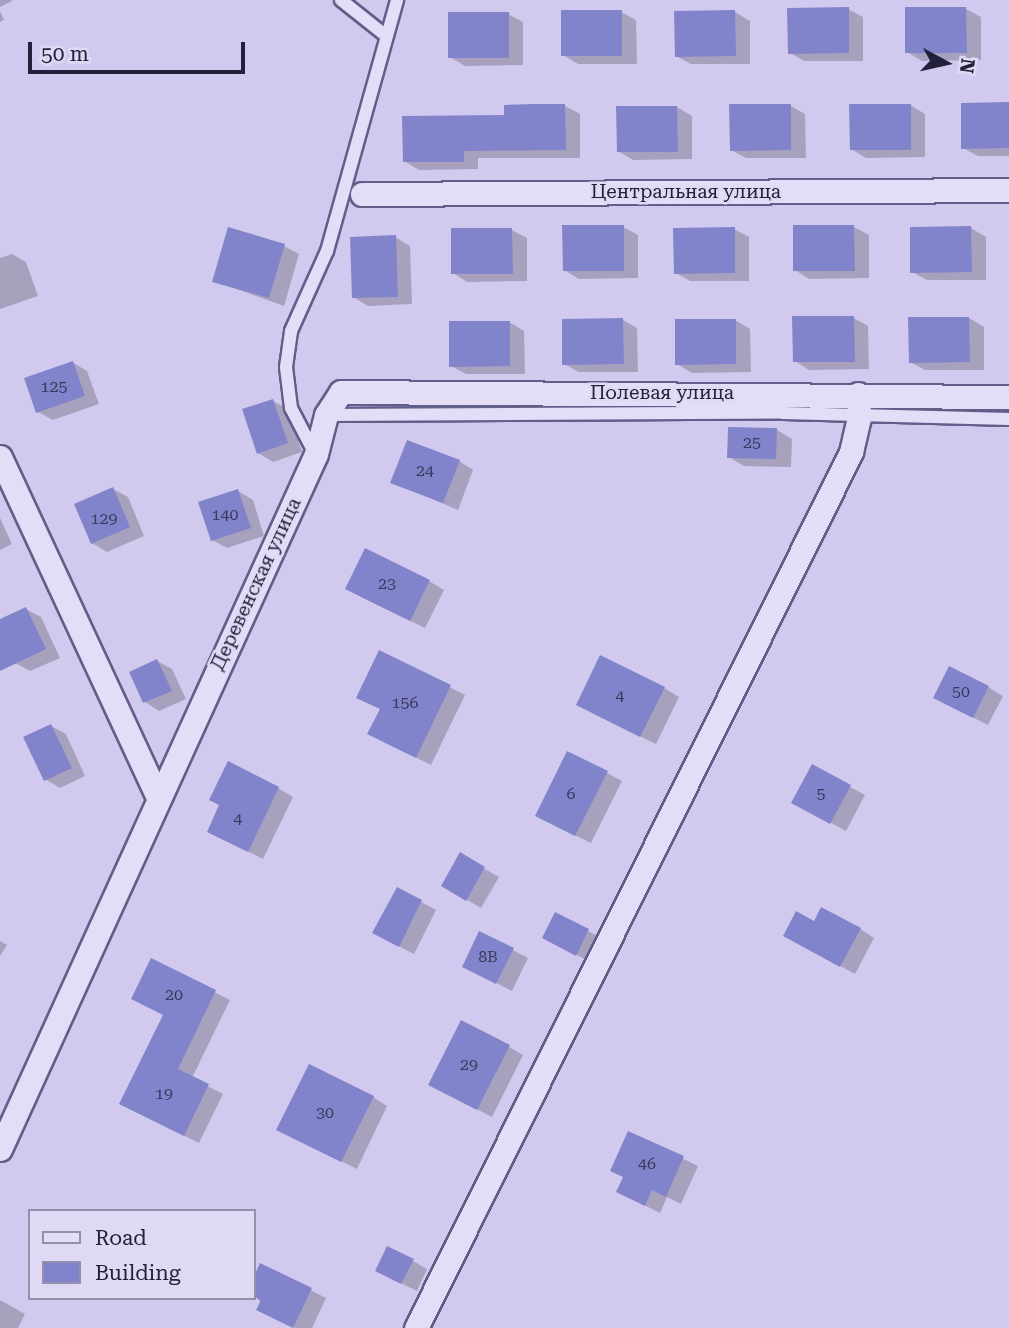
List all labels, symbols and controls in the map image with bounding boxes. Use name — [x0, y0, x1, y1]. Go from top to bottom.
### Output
scale bar — [32, 28, 248, 72]
north arrow — [911, 28, 981, 98]
text: 50 m — [41, 42, 89, 66]
text: N — [955, 57, 980, 75]
street label: Центральная улица — [591, 181, 781, 203]
house number: 125 — [41, 377, 67, 397]
street label: Полевая улица — [590, 382, 734, 404]
house number: 25 — [743, 433, 761, 453]
house number: 24 — [416, 461, 434, 481]
street label: Деревенская улица — [206, 494, 306, 674]
house number: 140 — [212, 505, 238, 525]
house number: 129 — [91, 509, 117, 529]
house number: 23 — [378, 574, 396, 594]
house number: 50 — [952, 682, 970, 702]
house number: 4 — [616, 686, 624, 706]
house number: 156 — [392, 693, 418, 713]
house number: 6 — [567, 784, 575, 804]
house number: 5 — [817, 784, 825, 804]
house number: 4 — [234, 809, 242, 829]
house number: 8В — [478, 947, 498, 967]
house number: 20 — [165, 985, 183, 1005]
house number: 29 — [460, 1055, 478, 1075]
house number: 19 — [155, 1084, 173, 1104]
house number: 30 — [316, 1103, 334, 1123]
house number: 46 — [638, 1154, 656, 1174]
legend — [28, 1209, 256, 1300]
text: Road — [95, 1226, 147, 1250]
text: Building — [95, 1261, 181, 1285]

